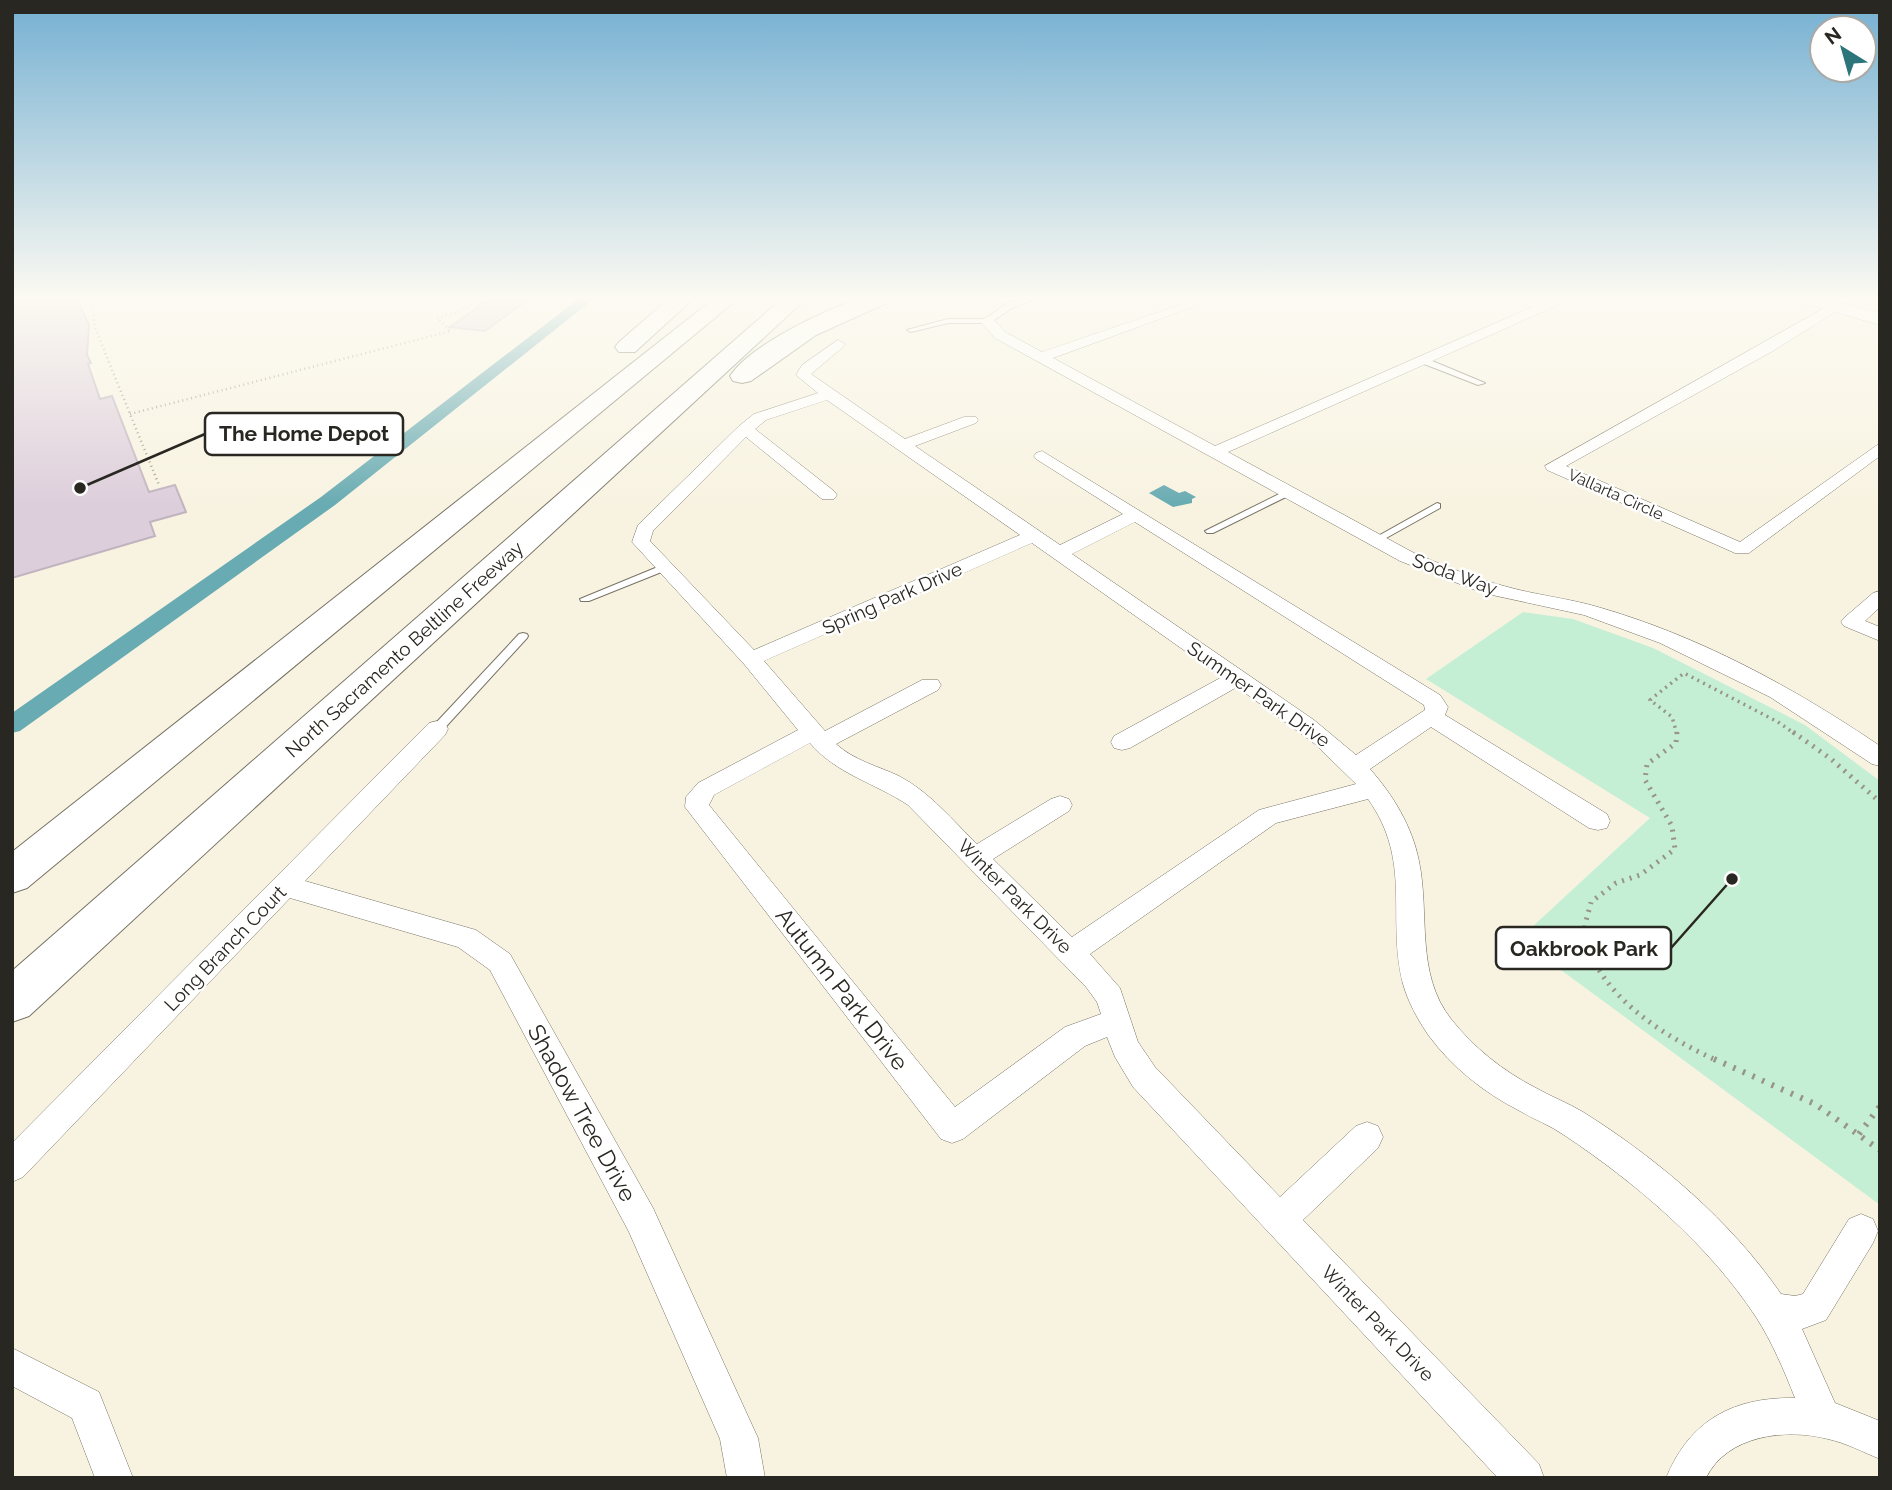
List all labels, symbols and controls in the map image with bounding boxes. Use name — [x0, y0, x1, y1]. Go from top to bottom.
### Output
north arrow — [1808, 14, 1878, 84]
text: N — [1820, 22, 1845, 49]
callout: The Home Depot — [205, 413, 403, 455]
text: The Home Depot — [219, 421, 389, 446]
street label: Vallarta Circle — [1565, 465, 1666, 524]
street label: North Sacramento Beltline Freeway — [281, 536, 527, 762]
street label: Soda Way — [1410, 549, 1500, 599]
street label: Spring Park Drive — [819, 557, 965, 639]
street label: Summer Park Drive — [1183, 637, 1335, 751]
street label: Winter Park Drive — [953, 834, 1077, 958]
street label: Long Branch Court — [160, 880, 291, 1015]
street label: Autumn Park Drive — [771, 902, 914, 1075]
callout: Oakbrook Park — [1496, 927, 1671, 969]
text: Oakbrook Park — [1510, 936, 1658, 961]
street label: Shadow Tree Drive — [523, 1020, 642, 1206]
street label: Winter Park Drive — [1317, 1261, 1439, 1385]

